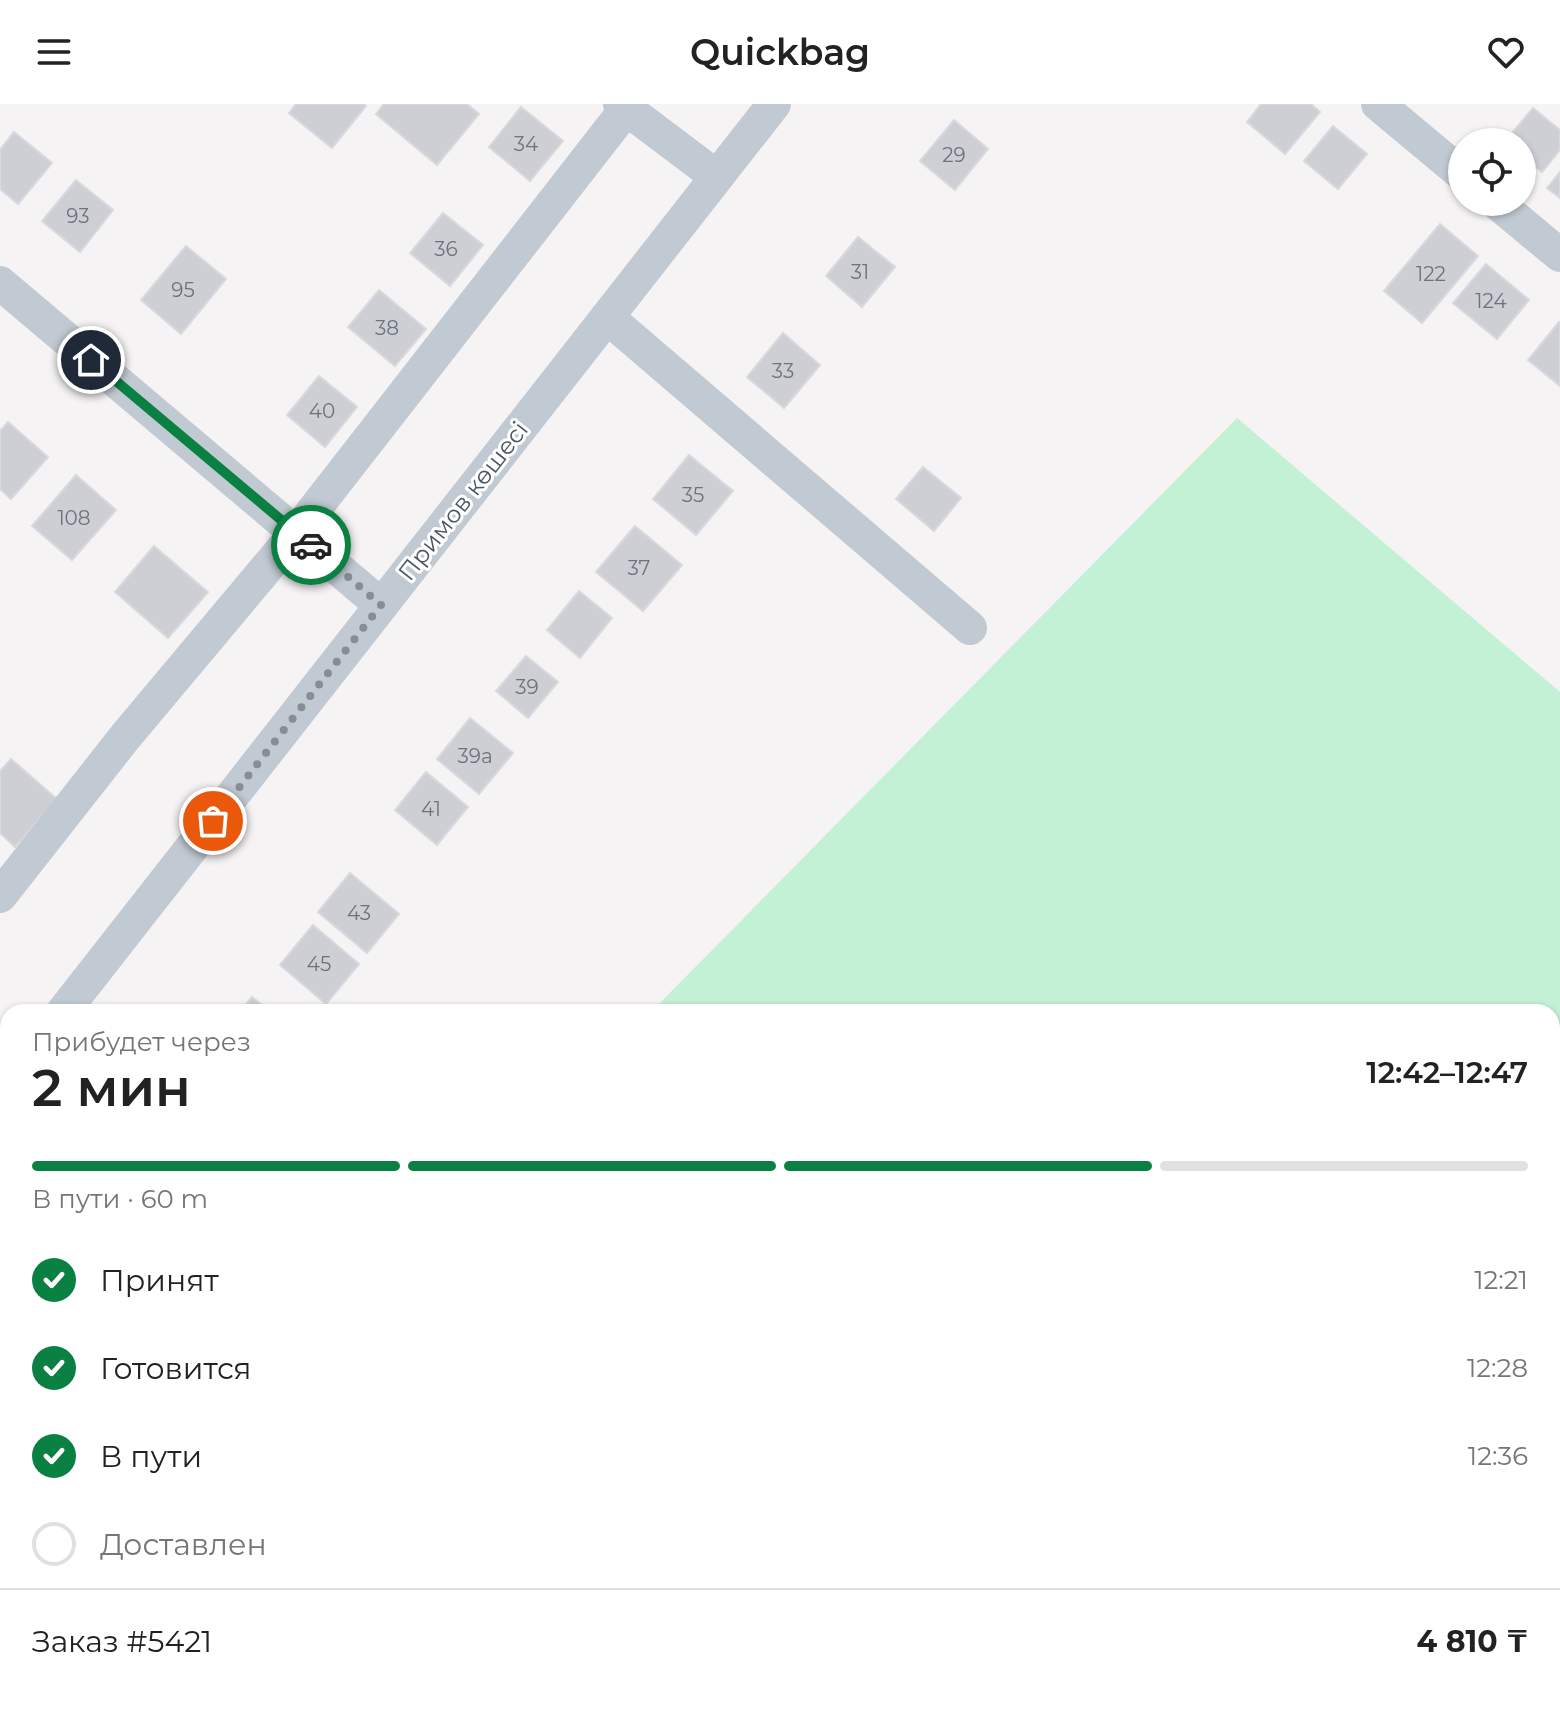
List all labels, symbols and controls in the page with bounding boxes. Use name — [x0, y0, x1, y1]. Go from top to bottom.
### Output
icon: menu — [32, 30, 76, 74]
text: Quickbag — [690, 30, 870, 74]
icon: heart — [1484, 30, 1528, 74]
map controls — [1448, 128, 1536, 216]
button: locate — [1448, 128, 1536, 216]
house number: 34 — [514, 132, 538, 156]
house number: 29 — [942, 143, 966, 167]
house number: 93 — [66, 204, 90, 228]
house number: 36 — [434, 237, 458, 261]
house number: 31 — [851, 260, 869, 284]
house number: 122 — [1416, 262, 1446, 286]
house number: 95 — [171, 278, 195, 302]
house number: 124 — [1475, 289, 1507, 313]
house number: 38 — [375, 316, 399, 340]
pin — [57, 326, 125, 394]
icon: home — [69, 338, 113, 382]
house number: 33 — [772, 359, 794, 383]
house number: 40 — [309, 399, 335, 423]
street label: Примов көшесі — [392, 416, 534, 586]
house number: 35 — [682, 483, 704, 507]
courier — [271, 505, 351, 585]
house number: 108 — [57, 506, 91, 530]
icon: car — [289, 523, 333, 567]
house number: 37 — [628, 556, 650, 580]
house number: 39 — [515, 675, 539, 699]
house number: 39а — [457, 744, 493, 768]
pin — [179, 787, 247, 855]
house number: 41 — [421, 797, 441, 821]
icon: bag — [191, 799, 235, 843]
house number: 43 — [347, 901, 371, 925]
house number: 45 — [307, 952, 331, 976]
text: Прибудет через — [32, 1026, 251, 1058]
text: 12:42–12:47 — [1366, 1054, 1528, 1091]
text: 2 мин — [32, 1056, 191, 1119]
text: В пути · 60 m — [32, 1183, 208, 1215]
icon: check — [32, 1258, 76, 1302]
text: Принят — [100, 1262, 219, 1299]
text: 12:21 — [1474, 1264, 1528, 1296]
icon: check — [32, 1346, 76, 1390]
text: Готовится — [100, 1350, 252, 1387]
text: 12:28 — [1467, 1352, 1528, 1384]
icon: check — [32, 1434, 76, 1478]
text: В пути — [100, 1438, 202, 1475]
text: 12:36 — [1468, 1440, 1528, 1472]
text: Доставлен — [100, 1526, 267, 1563]
text: Заказ #5421 — [32, 1623, 212, 1660]
text: 4 810 ₸ — [1417, 1623, 1528, 1660]

